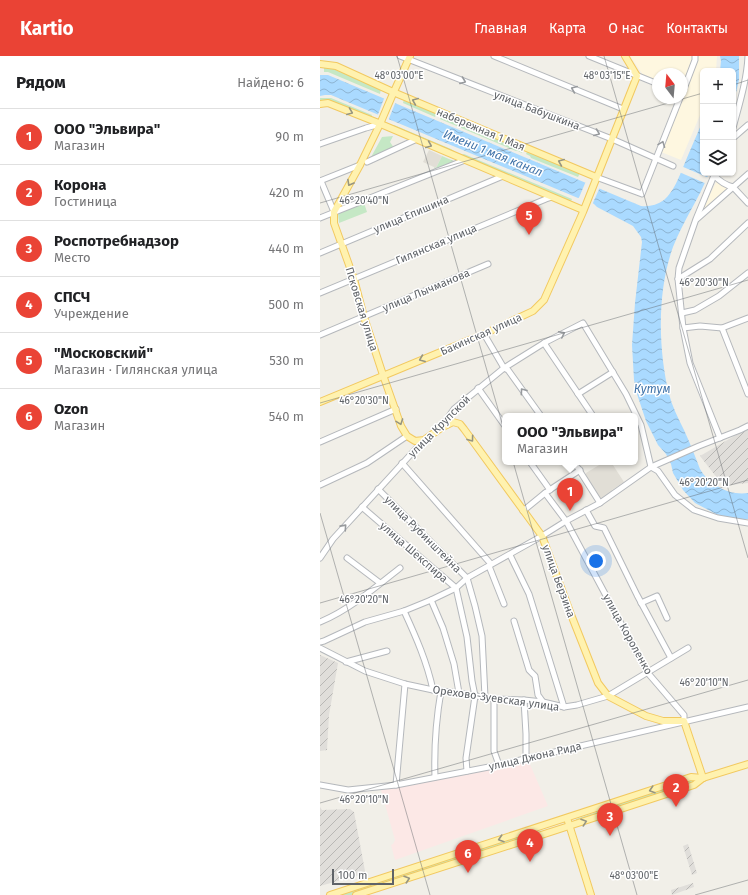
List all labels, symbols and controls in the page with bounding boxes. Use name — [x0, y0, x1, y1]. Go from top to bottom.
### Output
text: Kartio — [20, 17, 74, 40]
text: Главная — [474, 20, 527, 37]
text: Карта — [549, 20, 586, 37]
text: О нас — [608, 20, 644, 37]
text: Контакты — [666, 20, 728, 37]
north arrow — [652, 68, 688, 104]
map controls — [700, 68, 736, 176]
button: + — [700, 68, 736, 104]
text: 48°03'00"E — [374, 70, 424, 82]
text: 48°03'15"E — [583, 70, 631, 82]
text: Рядом — [16, 72, 66, 93]
text: Найдено: 6 — [237, 75, 304, 90]
one-way arrow — [459, 76, 466, 84]
one-way arrow — [571, 86, 578, 94]
street label: улица Бабушкина — [492, 88, 582, 133]
one-way arrow — [411, 98, 419, 106]
button: − — [700, 104, 736, 140]
street label: набережная 1 Мая — [435, 105, 527, 154]
one-way arrow — [347, 107, 354, 115]
text: ООО "Эльвира" — [54, 120, 160, 138]
water label: Имени 1 мая канал — [441, 127, 545, 179]
text: 1 — [26, 129, 32, 144]
text: 90 m — [275, 129, 304, 144]
one-way arrow — [593, 129, 600, 137]
text: Магазин — [54, 138, 105, 153]
one-way arrow — [425, 140, 433, 148]
button: layers — [700, 140, 736, 176]
one-way arrow — [658, 141, 666, 148]
one-way arrow — [557, 159, 565, 167]
text: Корона — [54, 176, 107, 194]
one-way arrow — [347, 179, 354, 187]
text: 2 — [26, 185, 32, 200]
text: 420 m — [269, 185, 304, 200]
street label: улица Епишина — [372, 193, 451, 236]
text: Гостиница — [54, 194, 117, 209]
text: 46°20'40"N — [339, 195, 389, 207]
pin: 5 — [516, 202, 542, 235]
street label: Гилянская улица — [394, 222, 479, 267]
text: Роспотребнадзор — [54, 232, 179, 250]
text: 3 — [26, 241, 32, 256]
text: 440 m — [268, 241, 304, 256]
text: Место — [54, 250, 91, 265]
street label: Псковская улица — [343, 266, 381, 353]
street label: улица Лычманова — [381, 266, 472, 315]
text: 46°20'30"N — [679, 277, 729, 289]
text: СПСЧ — [54, 288, 90, 306]
text: 4 — [25, 297, 33, 312]
text: 500 m — [268, 297, 304, 312]
text: Учреждение — [54, 306, 129, 321]
street label: Бакинская улица — [439, 311, 524, 358]
one-way arrow — [558, 331, 565, 339]
text: "Московский" — [54, 344, 153, 362]
text: 5 — [26, 353, 32, 368]
text: 530 m — [269, 353, 304, 368]
one-way arrow — [419, 354, 427, 362]
text: Магазин · Гилянская улица — [54, 362, 218, 377]
water label: Кутум — [634, 382, 670, 396]
one-way arrow — [520, 388, 528, 395]
street label: улица Крупской — [406, 393, 473, 460]
text: 46°20'30"N — [339, 395, 389, 407]
text: Ozon — [54, 400, 88, 418]
text: 6 — [25, 409, 33, 424]
text: 540 m — [269, 409, 304, 424]
popup — [502, 413, 638, 465]
text: Магазин — [54, 418, 105, 433]
one-way arrow — [396, 419, 404, 426]
text: ООО "Эльвира" — [517, 423, 623, 441]
one-way arrow — [467, 435, 474, 442]
text: Магазин — [517, 441, 568, 456]
text: 46°20'20"N — [679, 477, 729, 489]
pin: 1 — [557, 478, 583, 511]
street label: улица Рубинштейна — [382, 493, 464, 575]
street label: улица Шекспира — [377, 519, 450, 586]
one-way arrow — [339, 524, 346, 532]
street label: улица Берзина — [539, 543, 578, 619]
your location — [586, 551, 606, 571]
street label: улица Короленко — [600, 592, 655, 677]
text: 46°20'20"N — [339, 594, 389, 606]
text: 46°20'10"N — [679, 677, 729, 689]
street label: Орехово-Зуевская улица — [432, 683, 560, 714]
street label: улица Джона Рида — [487, 739, 583, 773]
pin: 2 — [663, 774, 689, 807]
one-way arrow — [648, 785, 655, 794]
text: 46°20'10"N — [339, 794, 389, 806]
pin: 3 — [597, 803, 623, 836]
one-way arrow — [580, 818, 587, 826]
pin: 4 — [517, 829, 543, 862]
one-way arrow — [498, 834, 505, 843]
pin: 6 — [455, 840, 481, 873]
scale bar — [332, 867, 394, 886]
text: 100 m — [338, 869, 367, 882]
text: 48°03'00"E — [609, 870, 659, 882]
one-way arrow — [403, 875, 410, 883]

